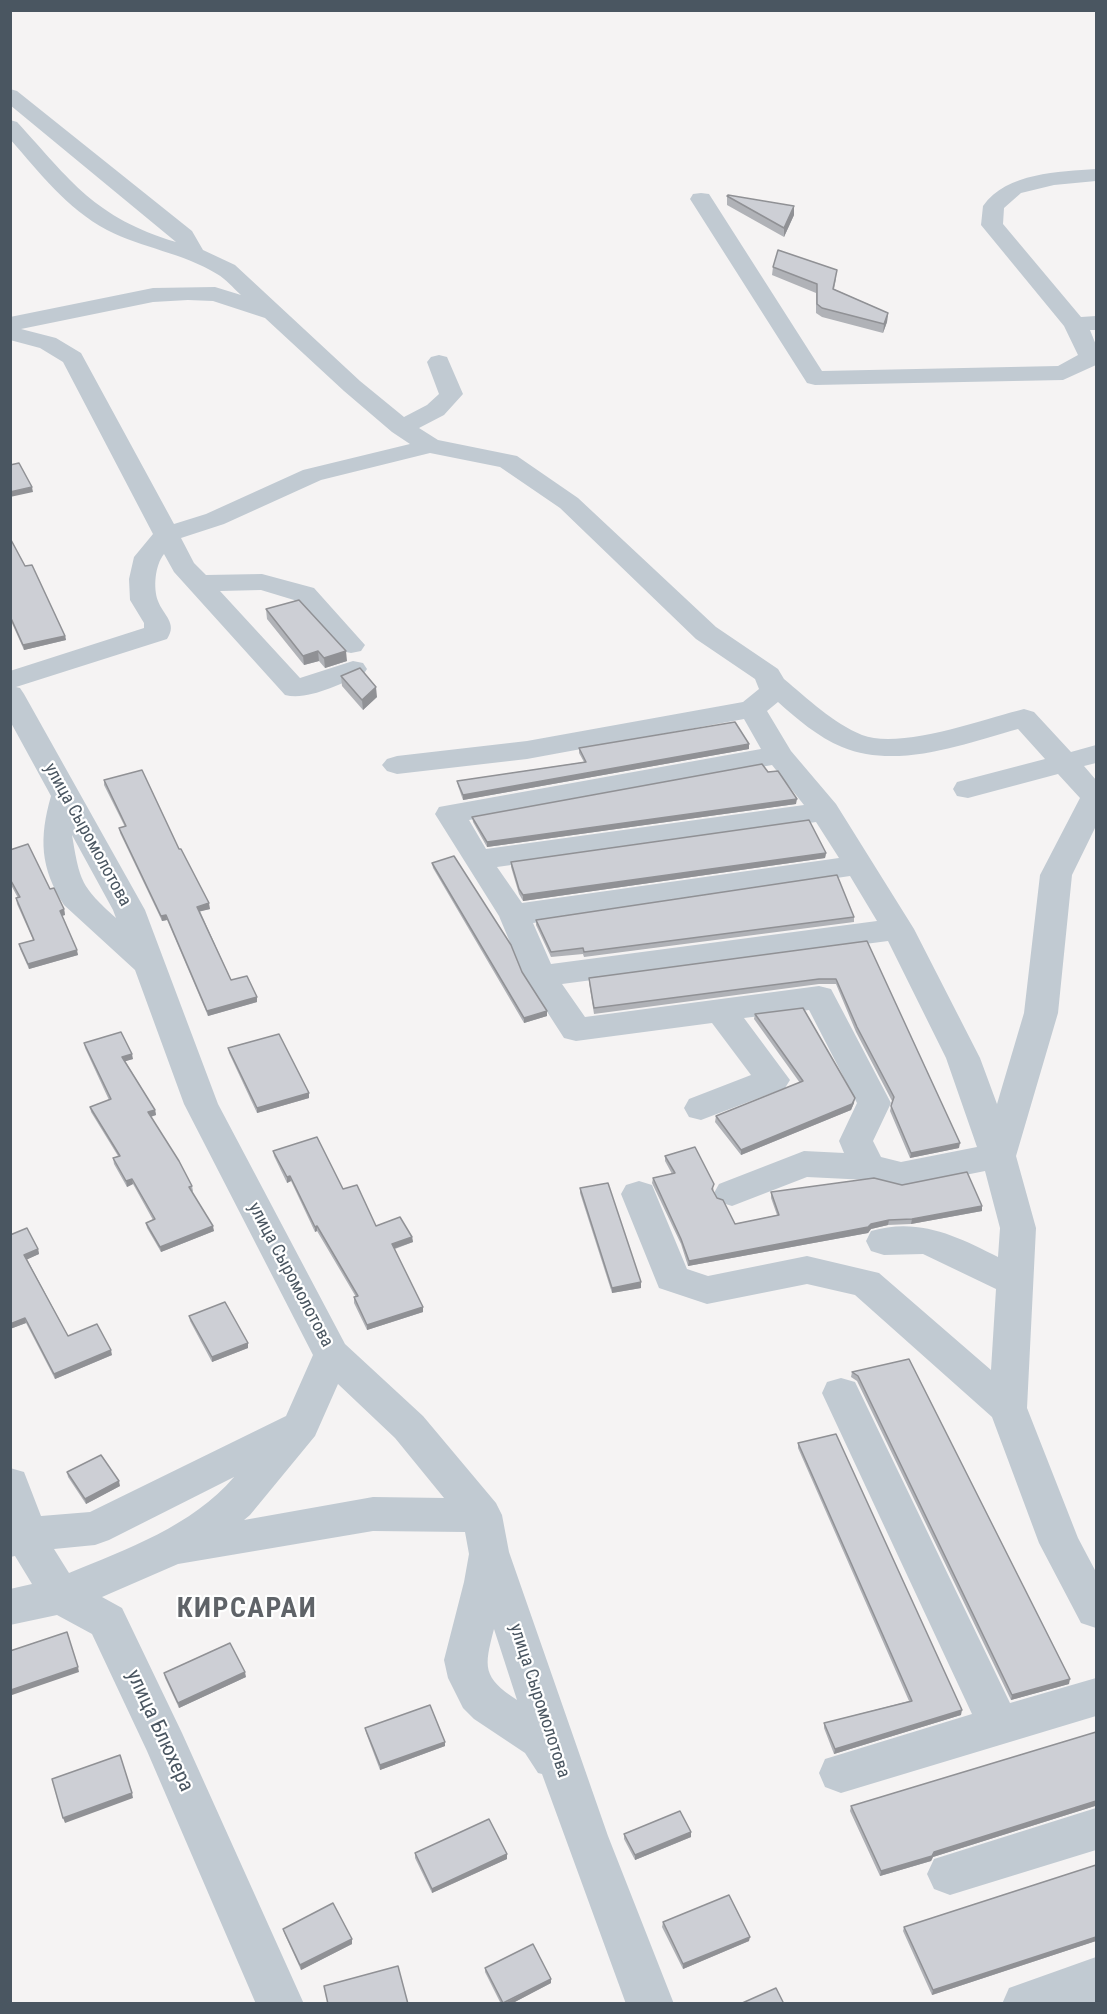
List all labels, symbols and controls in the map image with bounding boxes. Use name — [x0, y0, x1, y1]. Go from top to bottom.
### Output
street label: улица Сыромолотова — [39, 760, 135, 910]
street label: улица Сыромолотова — [243, 1199, 337, 1351]
district label: КИРСАРАИ — [177, 1593, 317, 1627]
street label: улица Сыромолотова — [504, 1621, 574, 1781]
street label: улица Блюхера — [120, 1666, 198, 1796]

